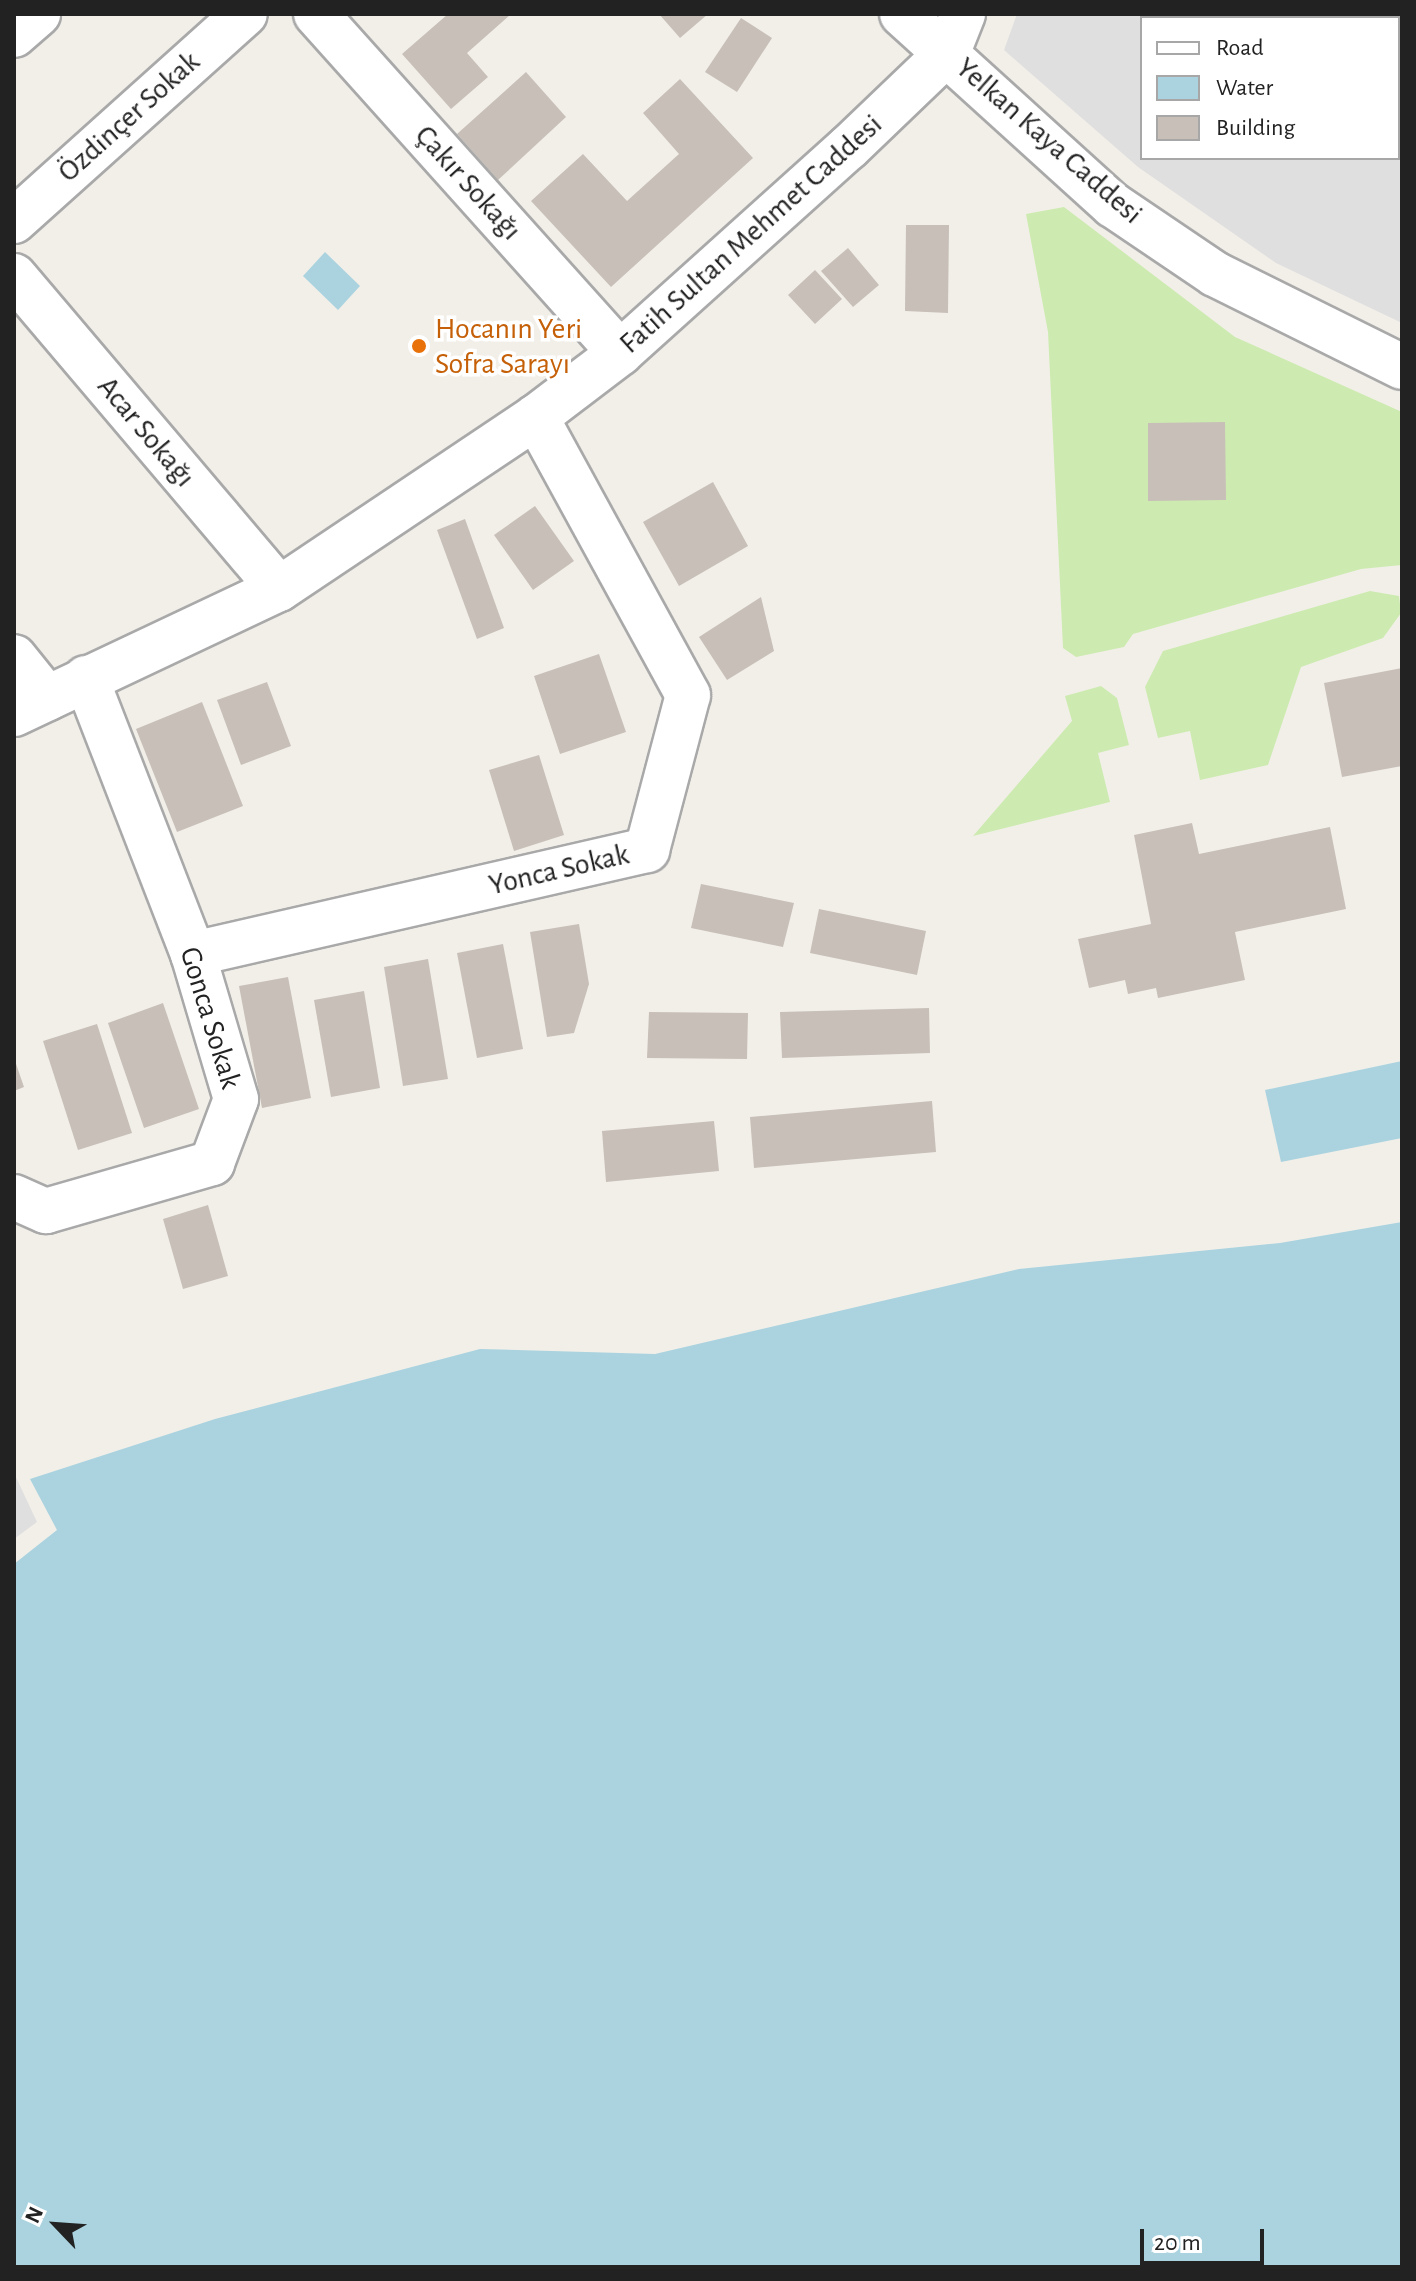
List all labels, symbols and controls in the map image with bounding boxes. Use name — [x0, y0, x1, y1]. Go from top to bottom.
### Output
legend — [1140, 16, 1400, 160]
text: Road — [1216, 36, 1264, 60]
street label: Özdinçer Sokak — [51, 44, 207, 190]
street label: Yelkan Kaya Caddesi — [948, 50, 1150, 232]
text: Water — [1216, 76, 1273, 100]
street label: Fatih Sultan Mehmet Caddesi — [612, 107, 890, 361]
text: Building — [1216, 116, 1295, 140]
street label: Çakır Sokağı — [407, 118, 529, 248]
place label: Hocanın Yeri Sofra Sarayı — [435, 311, 582, 382]
marker: Hocanın Yeri Sofra Sarayı — [410, 337, 428, 355]
street label: Acar Sokağı — [89, 369, 203, 495]
street label: Yonca Sokak — [485, 836, 633, 904]
street label: Gonca Sokak — [171, 943, 249, 1093]
north arrow — [16, 2185, 96, 2265]
text: N — [21, 2203, 47, 2226]
scale bar — [1144, 2213, 1268, 2263]
text: 20 m — [1154, 2231, 1201, 2255]

